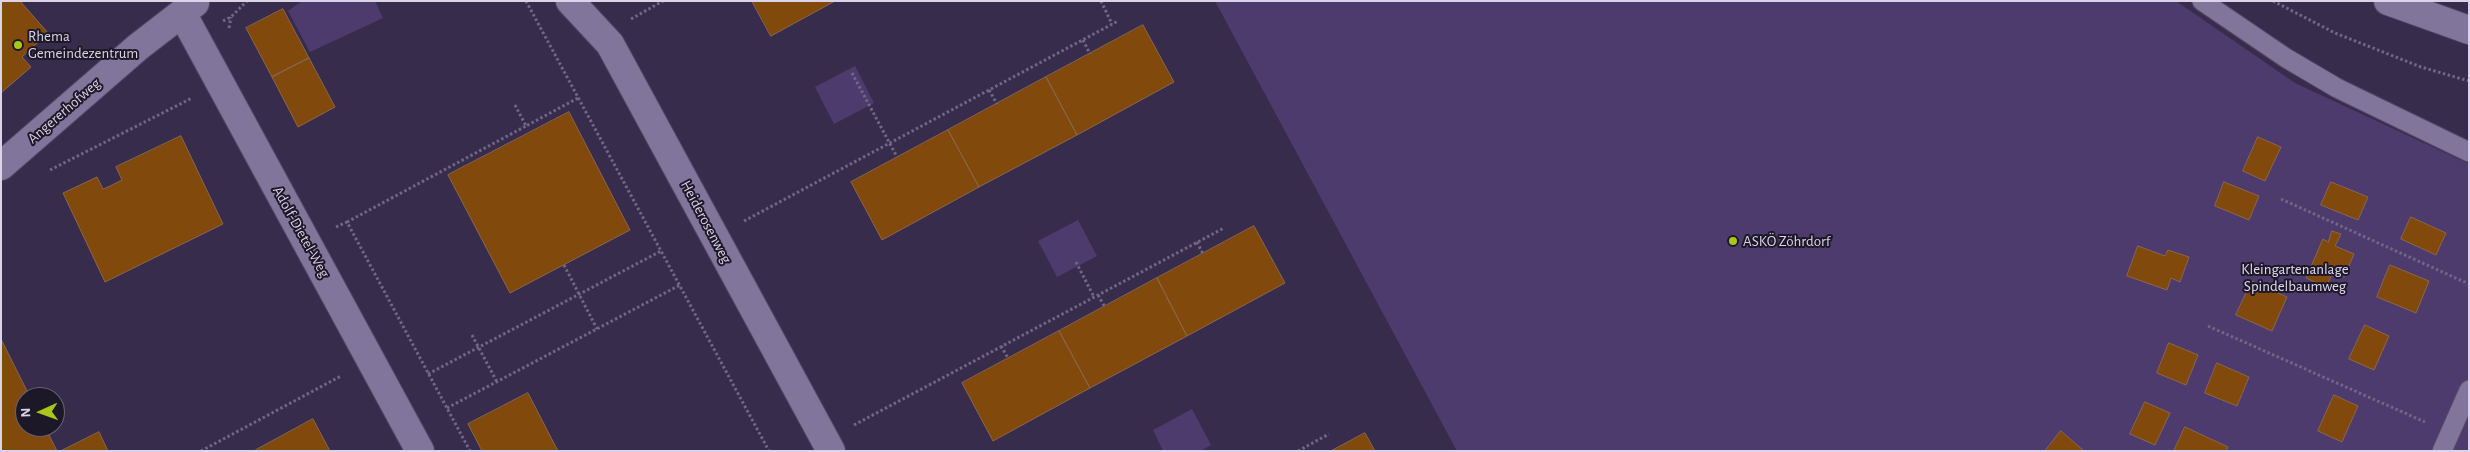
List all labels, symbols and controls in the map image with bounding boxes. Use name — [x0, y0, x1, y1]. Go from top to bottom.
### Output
place label: Rhema Gemeindezentrum — [28, 27, 138, 62]
marker: Rhema Gemeindezentrum — [12, 39, 24, 51]
street label: Angererhofweg — [24, 74, 104, 148]
street label: Heiderosenweg — [677, 177, 735, 267]
street label: Adolf-Dietel-Weg — [269, 183, 333, 281]
place label: ASKÖ Zöhrdorf — [1743, 232, 1830, 250]
marker: ASKÖ Zöhrdorf — [1727, 235, 1739, 247]
park label: Kleingartenanlage Spindelbaumweg — [2241, 260, 2349, 295]
north arrow — [15, 387, 65, 437]
text: N — [19, 407, 33, 418]

